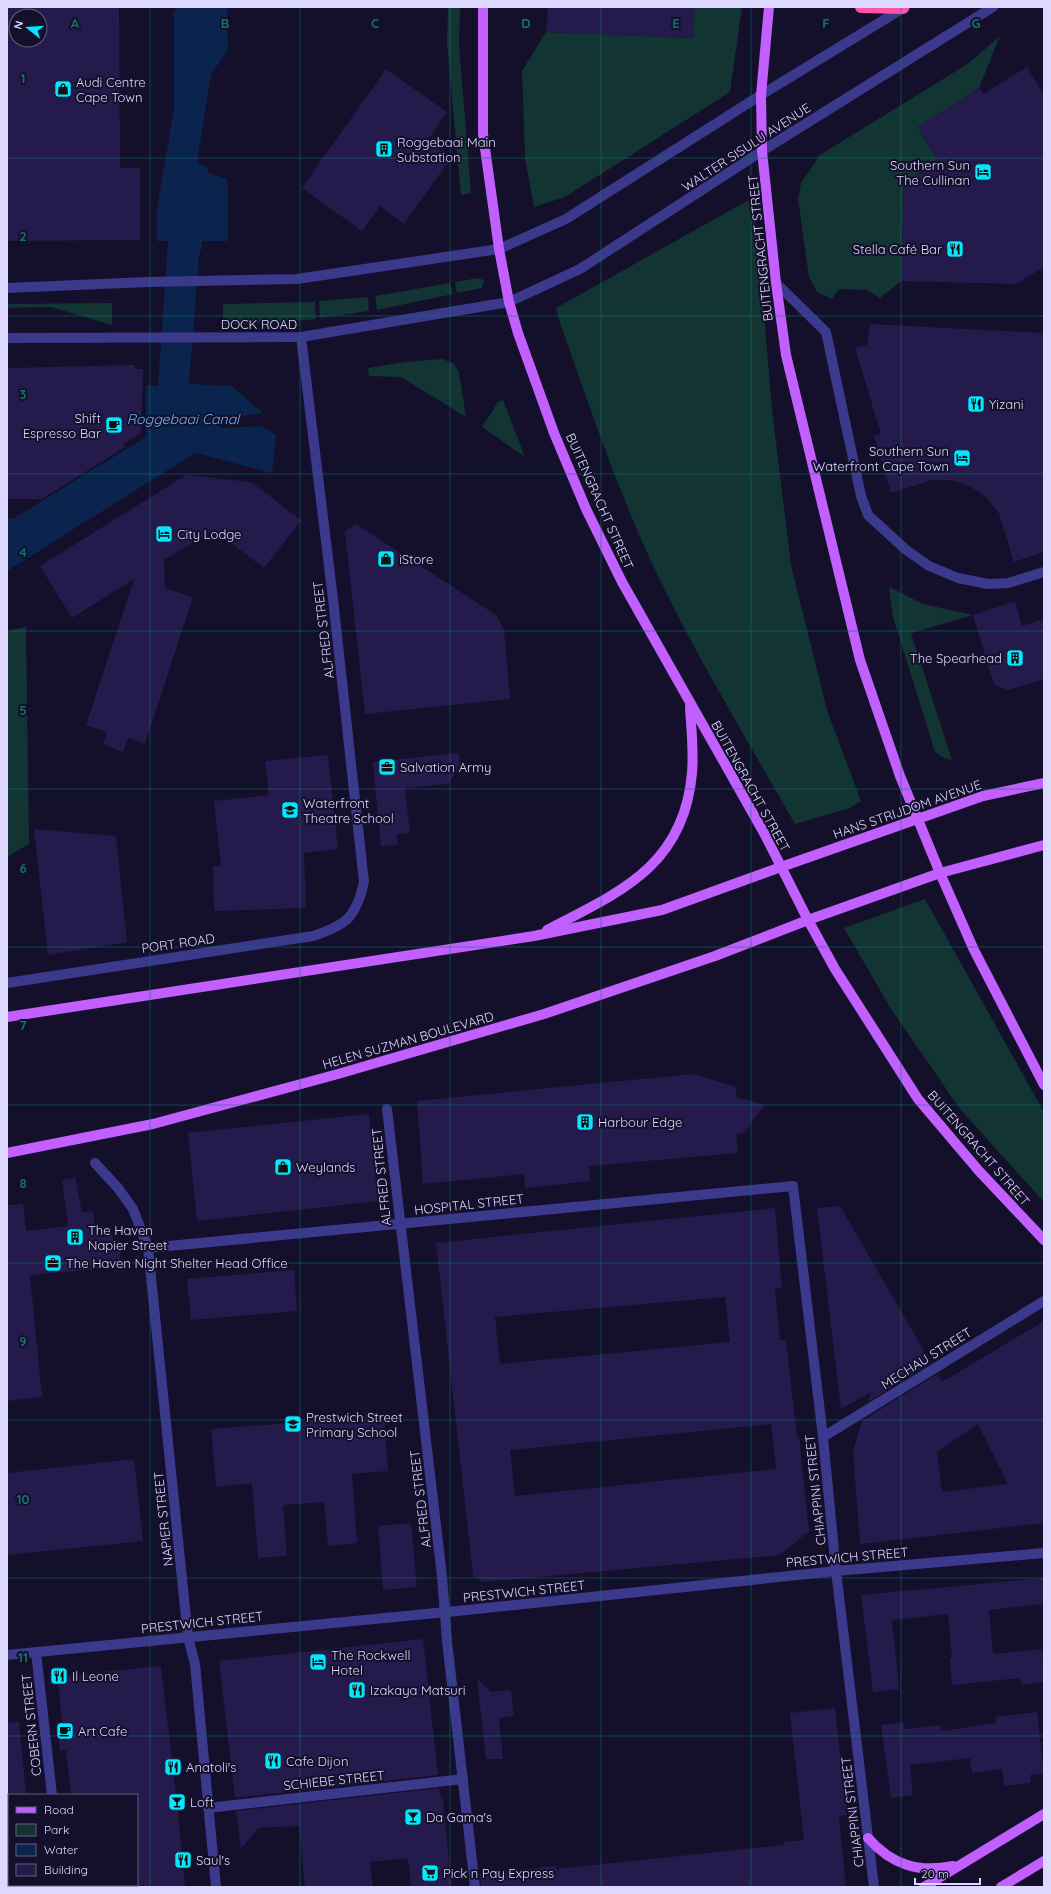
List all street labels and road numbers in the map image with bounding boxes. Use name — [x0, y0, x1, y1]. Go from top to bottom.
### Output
street label: WALTER SISULU AVENUE — [679, 99, 813, 195]
street label: BUITENGRACHT STREET — [744, 174, 776, 322]
street label: DOCK ROAD — [221, 316, 297, 332]
street label: BUITENGRACHT STREET — [563, 430, 637, 572]
street label: ALFRED STREET — [309, 580, 337, 680]
street label: BUITENGRACHT STREET — [708, 718, 794, 855]
street label: HANS STRIJDOM AVENUE — [831, 776, 983, 842]
street label: PORT ROAD — [140, 930, 216, 956]
street label: HELEN SUZMAN BOULEVARD — [320, 1008, 496, 1072]
street label: BUITENGRACHT STREET — [925, 1087, 1034, 1209]
street label: ALFRED STREET — [368, 1127, 394, 1227]
street label: HOSPITAL STREET — [413, 1190, 525, 1218]
street label: MECHAU STREET — [878, 1324, 974, 1392]
street label: CHIAPPINI STREET — [801, 1434, 829, 1546]
street label: ALFRED STREET — [406, 1449, 434, 1549]
street label: NAPIER STREET — [150, 1471, 176, 1567]
street label: PRESTWICH STREET — [785, 1544, 909, 1570]
street label: PRESTWICH STREET — [462, 1577, 586, 1605]
street label: PRESTWICH STREET — [140, 1608, 264, 1636]
street label: COBERN STREET — [18, 1673, 44, 1777]
street label: CHIAPPINI STREET — [837, 1756, 867, 1868]
street label: SCHIEBE STREET — [283, 1767, 386, 1793]

